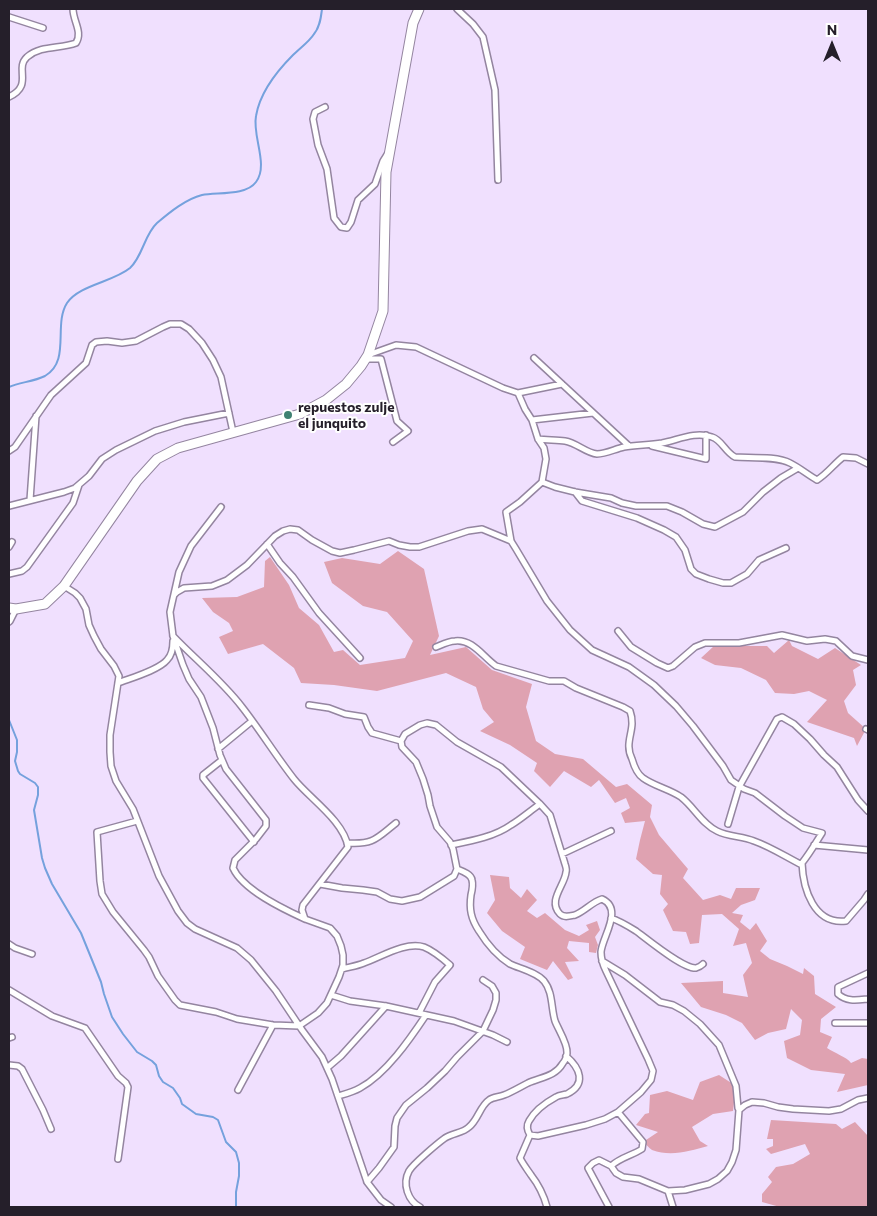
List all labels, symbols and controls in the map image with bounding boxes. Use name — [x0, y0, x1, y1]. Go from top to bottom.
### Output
north arrow — [807, 20, 857, 70]
text: N — [827, 21, 837, 38]
place label: repuestos zulje el junquito — [298, 399, 395, 432]
marker: repuestos zulje el junquito — [282, 409, 294, 421]

